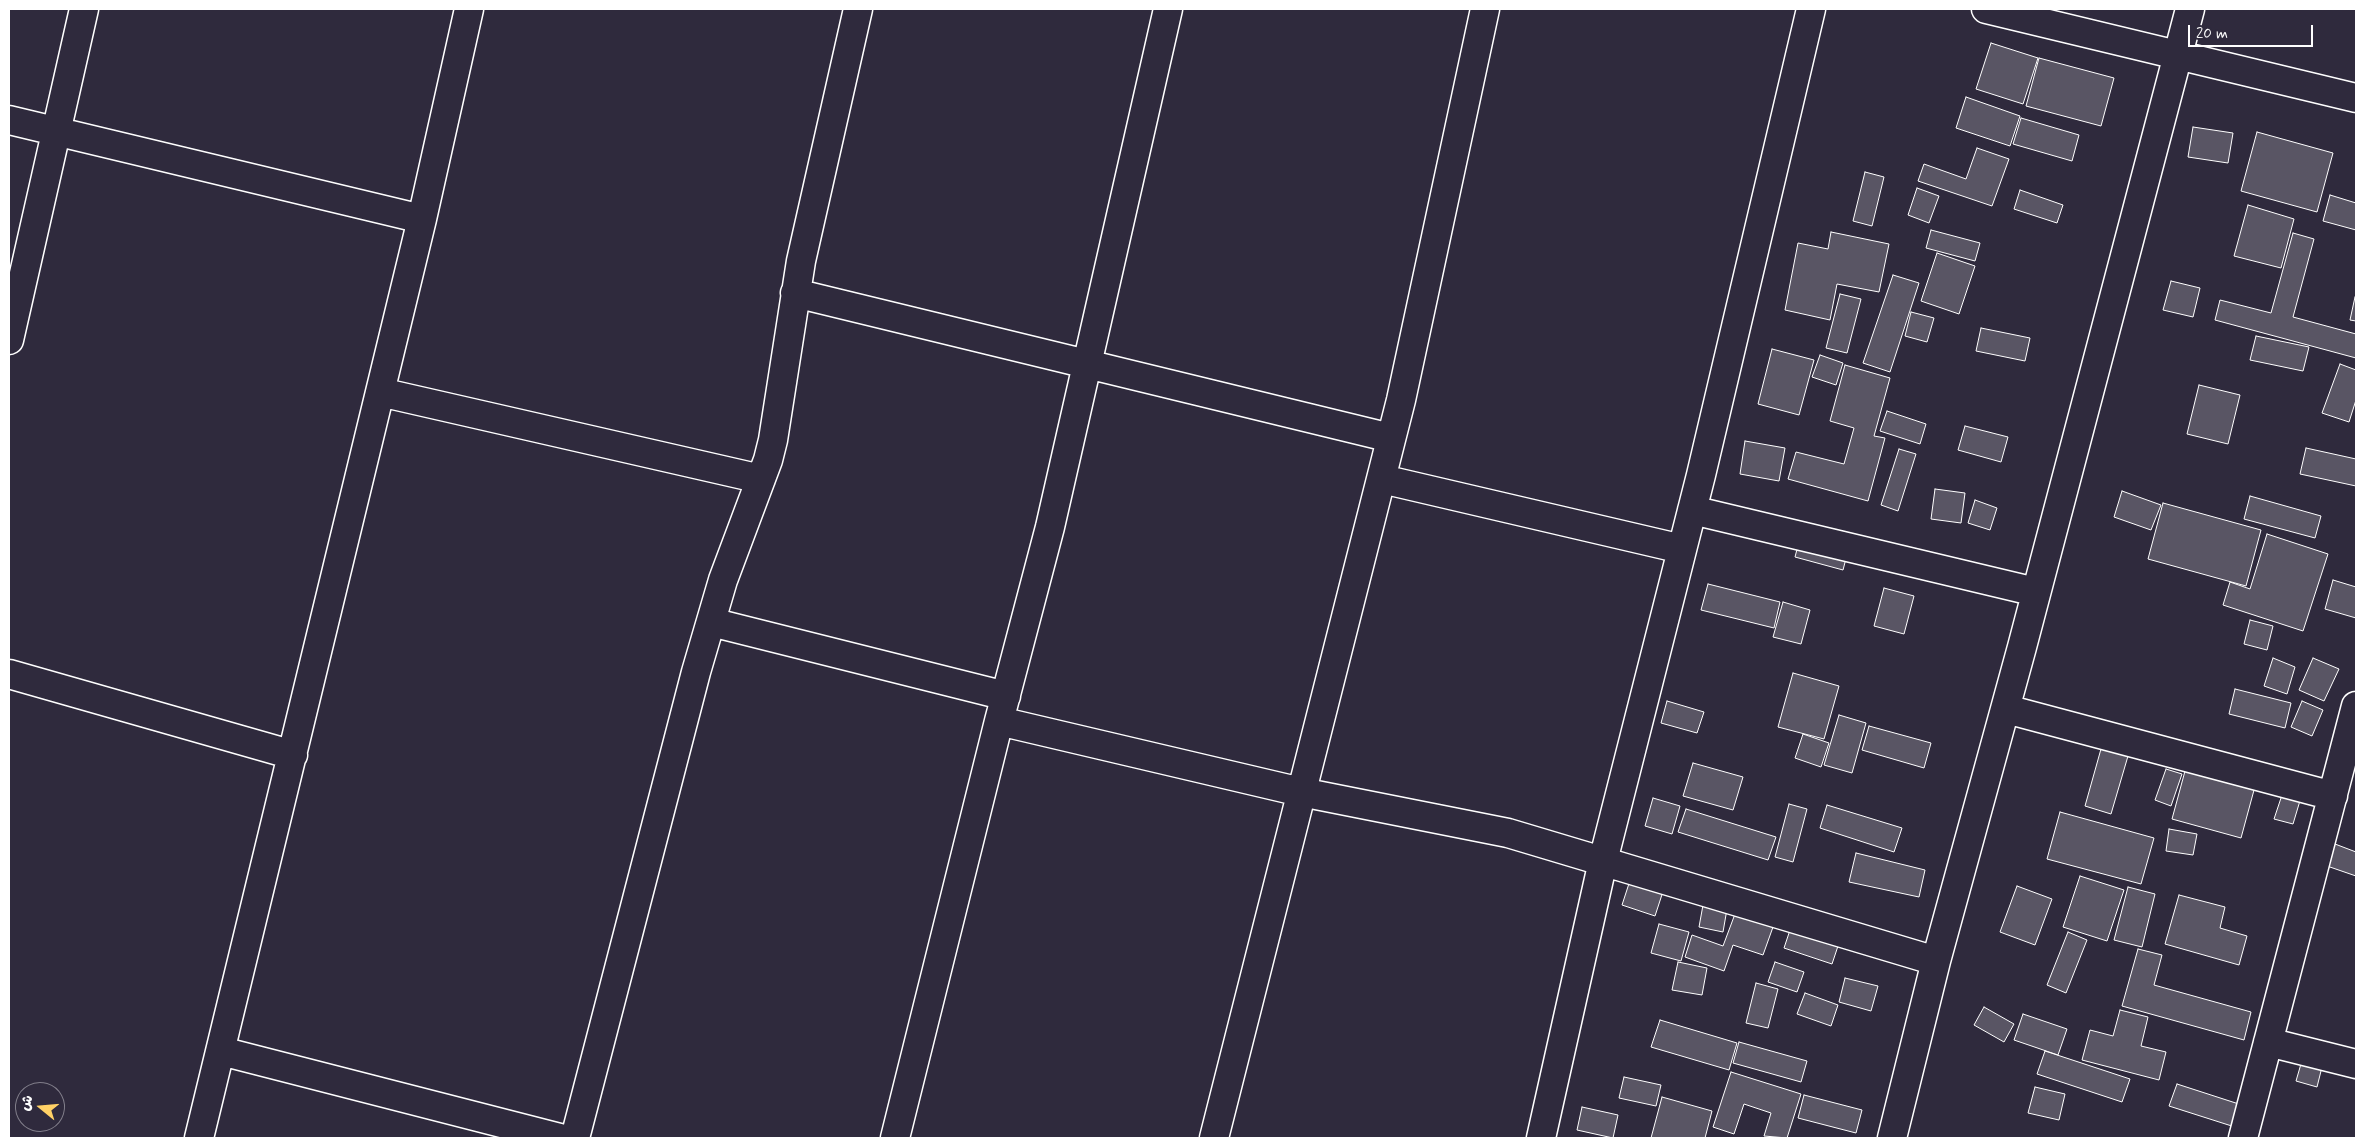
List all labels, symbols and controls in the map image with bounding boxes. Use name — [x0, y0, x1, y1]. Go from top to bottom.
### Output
scale bar — [2190, 15, 2315, 47]
text: 20 m — [2196, 24, 2228, 44]
north arrow — [15, 1082, 65, 1132]
text: ش — [16, 1093, 37, 1113]

